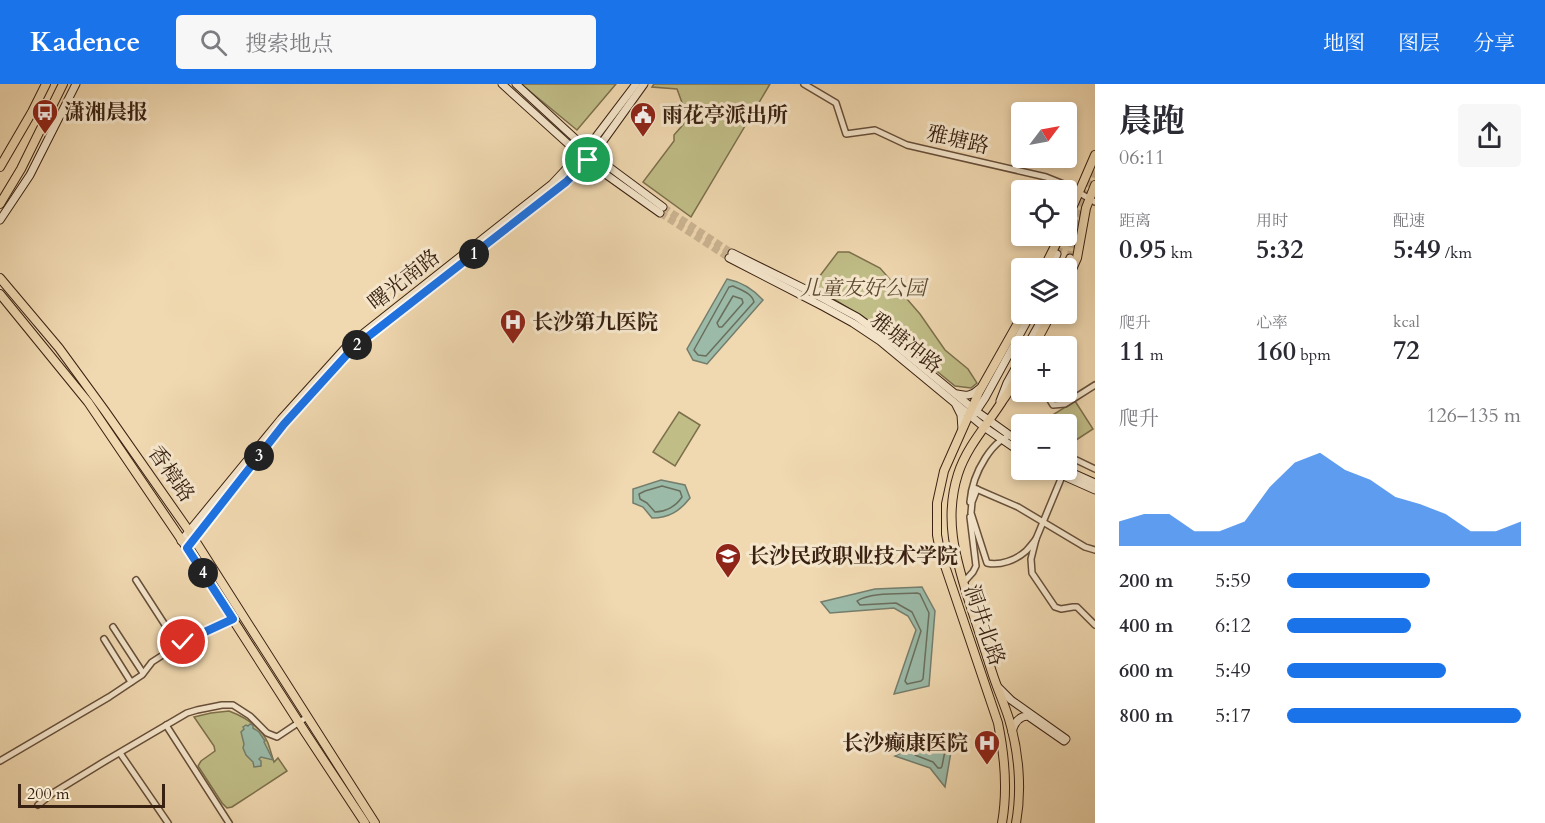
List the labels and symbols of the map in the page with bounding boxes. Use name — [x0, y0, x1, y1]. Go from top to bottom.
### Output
bus stop icon: 潇湘晨报 — [30, 97, 60, 135]
place label: 潇湘晨报 — [64, 98, 148, 127]
public building icon: 雨花亭派出所 — [628, 100, 658, 138]
place label: 雨花亭派出所 — [662, 101, 788, 130]
north arrow — [1011, 102, 1077, 168]
street label: 雅塘路 — [924, 119, 992, 161]
pin — [562, 134, 613, 185]
pin: 1 — [459, 239, 489, 269]
street label: 曙光南路 — [362, 243, 446, 317]
park label: 儿童友好公园 — [800, 274, 929, 303]
street label: 雅塘冲路 — [864, 306, 948, 380]
hospital icon: 长沙第九医院 — [498, 307, 528, 345]
place label: 长沙第九医院 — [532, 308, 658, 337]
pin: 2 — [342, 330, 372, 360]
street label: 香樟路 — [141, 440, 201, 508]
pin: 3 — [244, 441, 274, 471]
school or university icon: 长沙民政职业技术学院 — [713, 541, 743, 579]
place label: 长沙民政职业技术学院 — [748, 542, 958, 571]
pin: 4 — [188, 558, 218, 588]
street label: 洞井北路 — [957, 581, 1011, 669]
pin — [157, 616, 208, 667]
hospital icon: 长沙癫康医院 — [972, 728, 1002, 766]
place label: 长沙癫康医院 — [842, 729, 968, 758]
scale bar — [18, 781, 165, 808]

